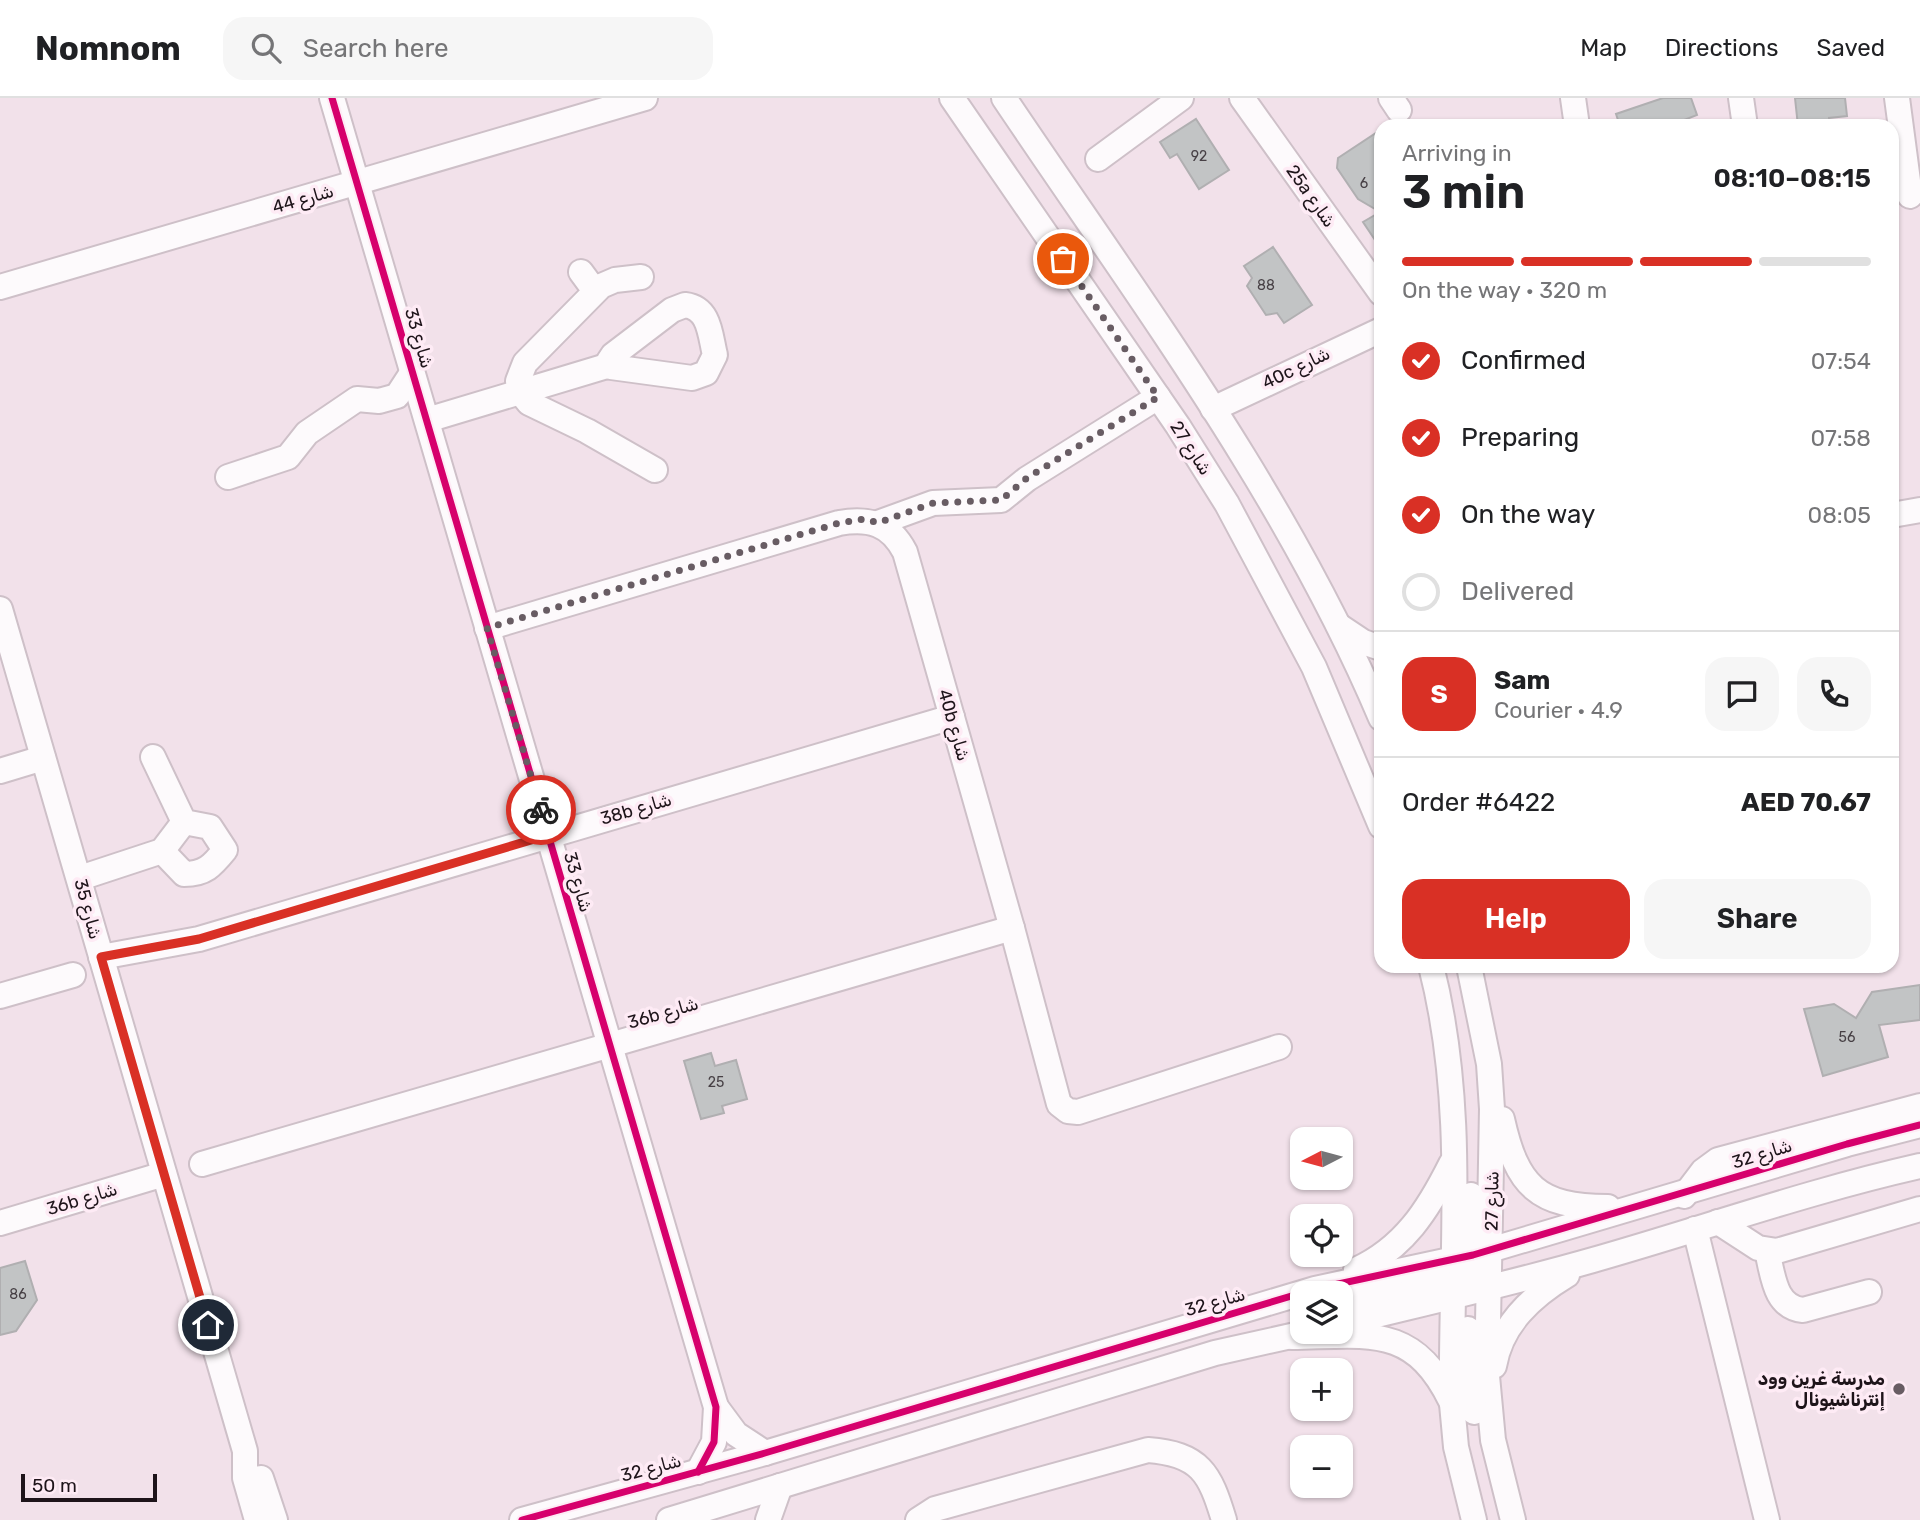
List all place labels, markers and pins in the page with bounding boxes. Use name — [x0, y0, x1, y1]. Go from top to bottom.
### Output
pin — [1033, 229, 1093, 289]
pin — [178, 1295, 238, 1355]
place label: مدرسة غرين وود إنترناشيونال — [1758, 1368, 1885, 1411]
marker: مدرسة غرين وود إنترناشيونال — [1891, 1381, 1907, 1397]

